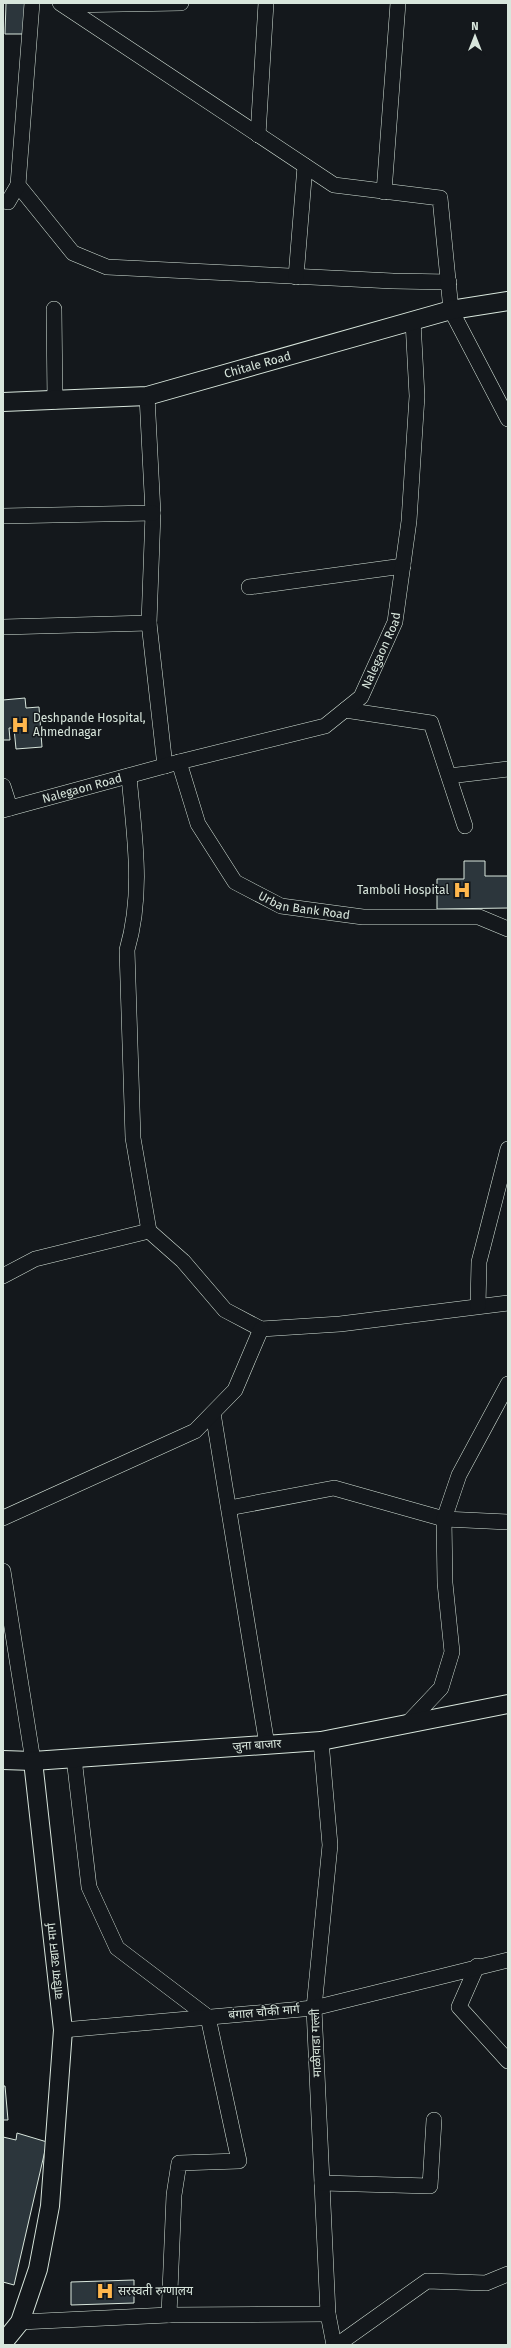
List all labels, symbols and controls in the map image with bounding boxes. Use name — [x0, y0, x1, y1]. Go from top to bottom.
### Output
north arrow — [455, 16, 495, 56]
text: N — [471, 20, 479, 33]
street label: Chitale Road — [223, 349, 292, 381]
street label: Nalegaon Road — [359, 611, 403, 691]
place label: Deshpande Hospital, Ahmednagar — [33, 711, 146, 739]
hospital icon: Deshpande Hospital, Ahmednagar — [10, 715, 30, 735]
street label: Nalegaon Road — [41, 771, 124, 806]
hospital icon: Tamboli Hospital — [452, 880, 472, 900]
place label: Tamboli Hospital — [357, 883, 449, 897]
street label: Urban Bank Road — [256, 888, 351, 922]
street label: जुना बाजार — [232, 1736, 283, 1755]
street label: वाडिया उद्यान मार्ग — [43, 1921, 66, 2000]
street label: बंगाल चौकी मार्ग — [228, 2001, 301, 2022]
street label: माळीवाडा गल्ली — [307, 2008, 324, 2077]
hospital icon: सरस्वती रुग्णालय — [95, 2281, 115, 2301]
place label: सरस्वती रुग्णालय — [118, 2283, 194, 2298]

